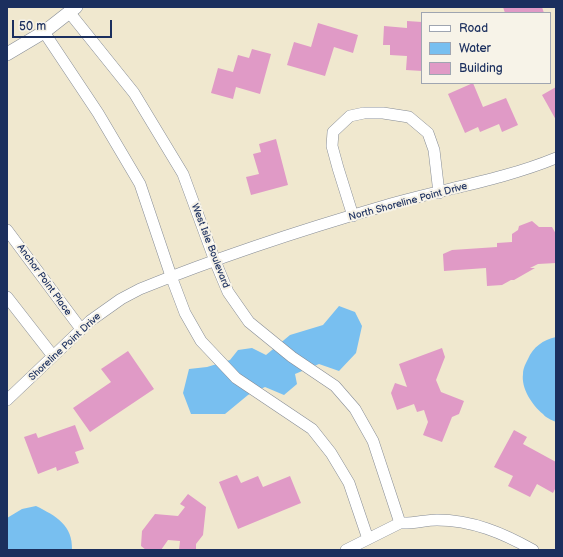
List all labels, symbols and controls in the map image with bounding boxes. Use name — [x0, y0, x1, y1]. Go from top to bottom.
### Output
scale bar — [14, 12, 114, 38]
legend — [421, 12, 551, 84]
text: 50 m — [19, 19, 46, 34]
text: Road — [459, 21, 488, 36]
text: Water — [459, 41, 491, 56]
text: Building — [459, 61, 503, 76]
street label: North Shoreline Point Drive — [347, 180, 469, 224]
street label: West Isle Boulevard — [188, 202, 232, 290]
street label: Anchor Point Place — [14, 242, 74, 318]
street label: Shoreline Point Drive — [26, 310, 104, 384]

